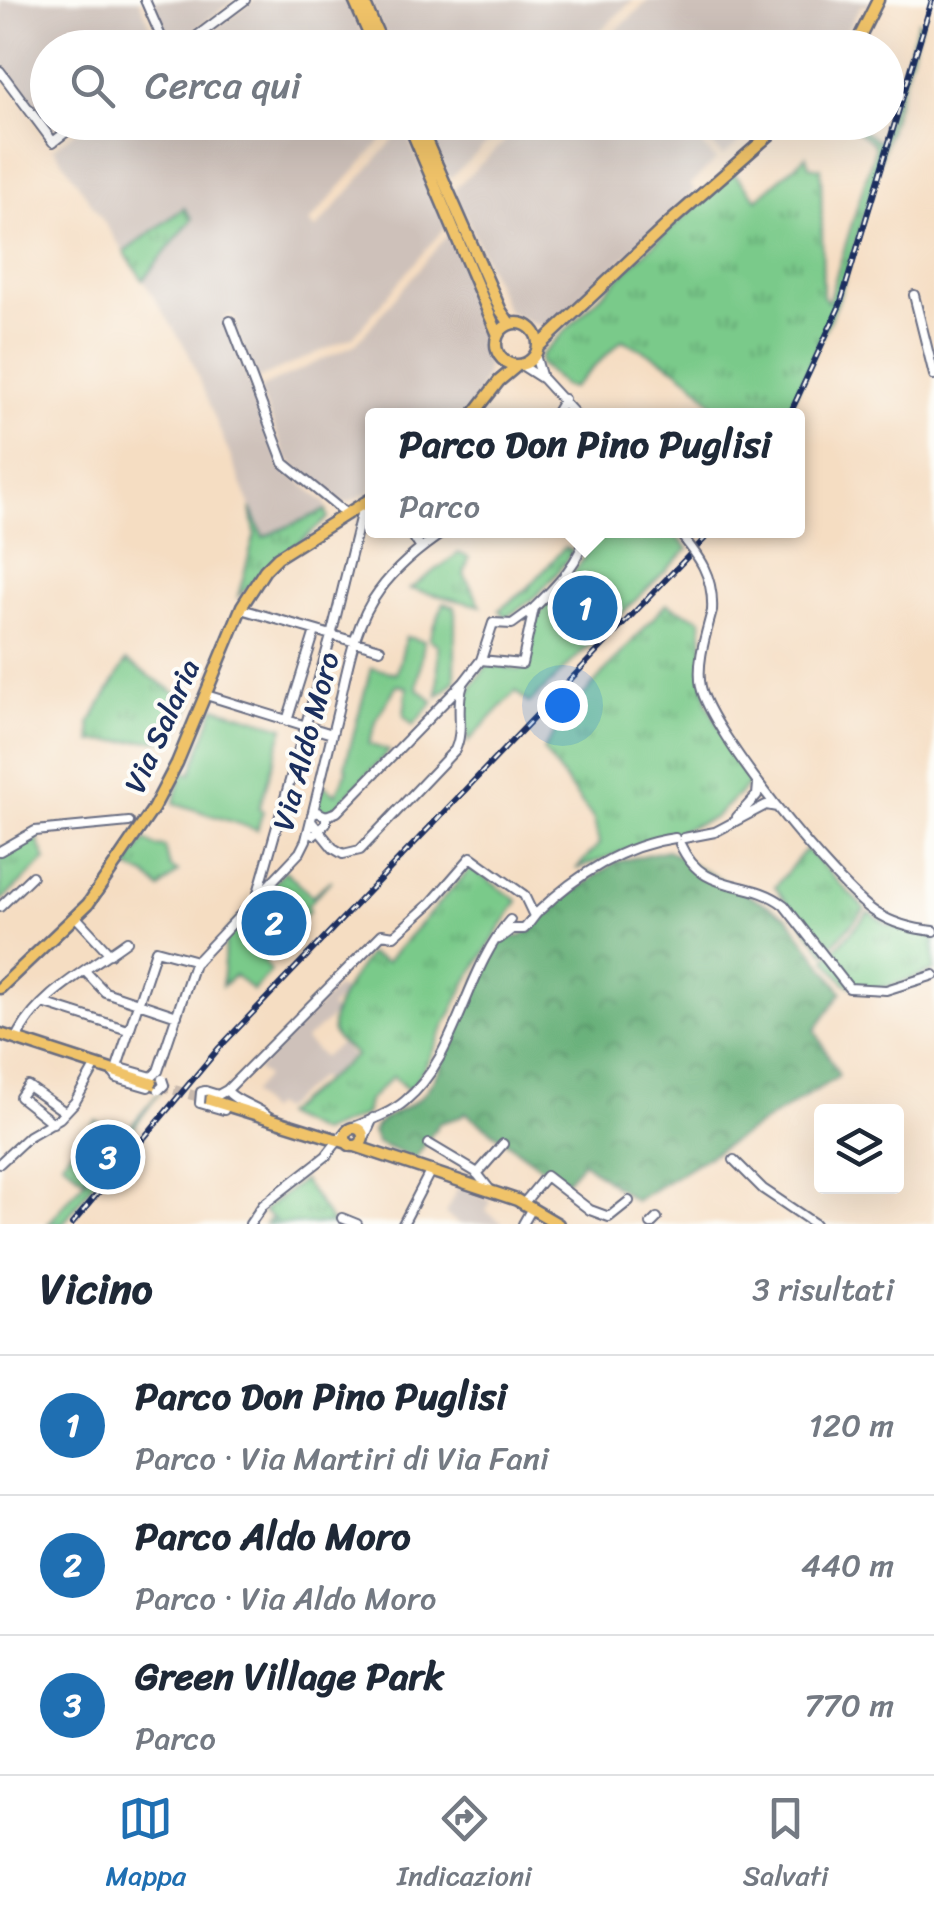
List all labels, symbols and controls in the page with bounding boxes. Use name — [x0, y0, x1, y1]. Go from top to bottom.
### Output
search box — [30, 30, 904, 140]
text: Cerca qui — [145, 52, 301, 119]
icon: search — [65, 58, 120, 113]
popup — [365, 408, 805, 538]
text: Parco Don Pino Puglisi — [399, 411, 771, 478]
text: Parco — [399, 478, 480, 535]
pin: 1 — [552, 570, 618, 646]
street label: Via Aldo Moro — [256, 646, 356, 836]
street label: Via Salaria — [108, 650, 216, 802]
your location — [537, 680, 588, 731]
pin: 2 — [242, 886, 306, 960]
map controls — [814, 1104, 904, 1194]
button: layers — [814, 1104, 904, 1194]
pin: 3 — [76, 1120, 140, 1194]
text: Vicino — [40, 1252, 153, 1326]
text: 3 risultati — [752, 1261, 894, 1318]
text: Parco Don Pino Puglisi — [135, 1363, 507, 1430]
text: 1 — [66, 1397, 79, 1454]
text: 120 m — [809, 1397, 894, 1454]
text: Parco · Via Martiri di Via Fani — [135, 1430, 549, 1487]
text: Parco Aldo Moro — [135, 1503, 411, 1570]
text: 2 — [63, 1537, 82, 1594]
text: 440 m — [801, 1537, 894, 1594]
text: Parco · Via Aldo Moro — [135, 1570, 436, 1627]
text: Green Village Park — [135, 1643, 444, 1710]
text: 3 — [64, 1677, 81, 1734]
text: 770 m — [804, 1677, 894, 1734]
text: Parco — [135, 1710, 216, 1767]
tab: Mappa — [105, 1791, 186, 1900]
tab: Indicazioni — [397, 1791, 532, 1900]
tab: Salvati — [743, 1791, 828, 1900]

